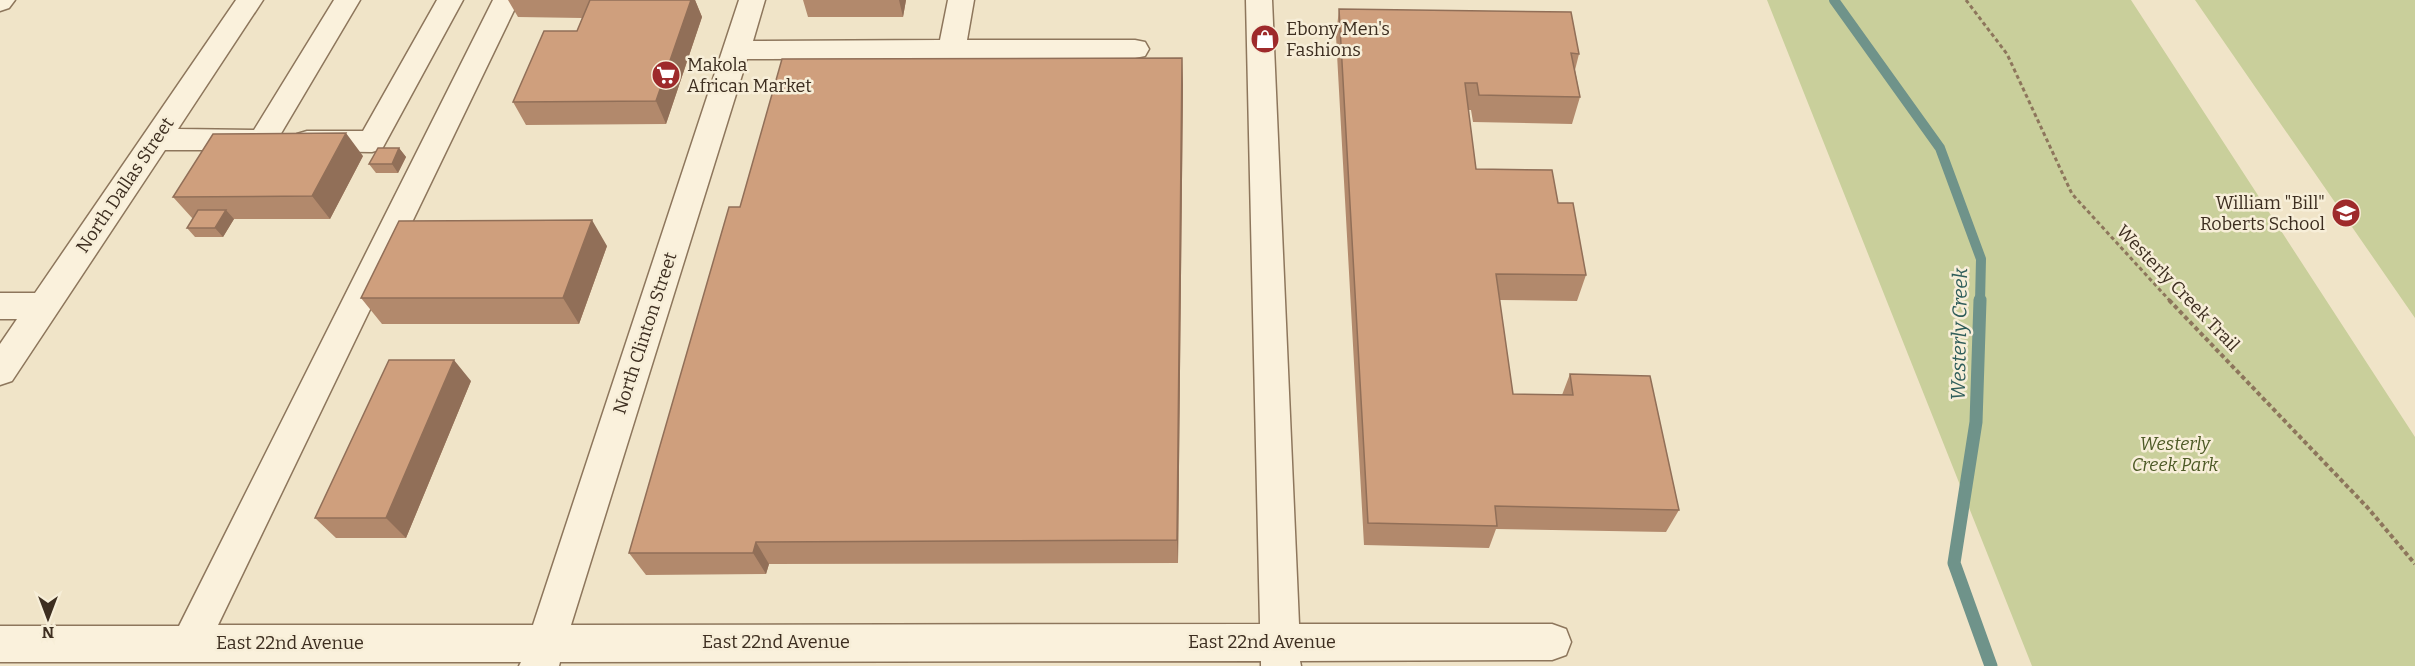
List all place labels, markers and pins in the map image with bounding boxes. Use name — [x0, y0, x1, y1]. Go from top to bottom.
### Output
place label: Ebony Men's Fashions — [1286, 18, 1390, 61]
shop icon: Ebony Men's Fashions — [1249, 23, 1281, 55]
place label: Makola African Market — [687, 54, 812, 97]
supermarket icon: Makola African Market — [650, 59, 682, 91]
place label: William "Bill" Roberts School — [2200, 192, 2325, 235]
school or university icon: William "Bill" Roberts School — [2330, 197, 2362, 229]

